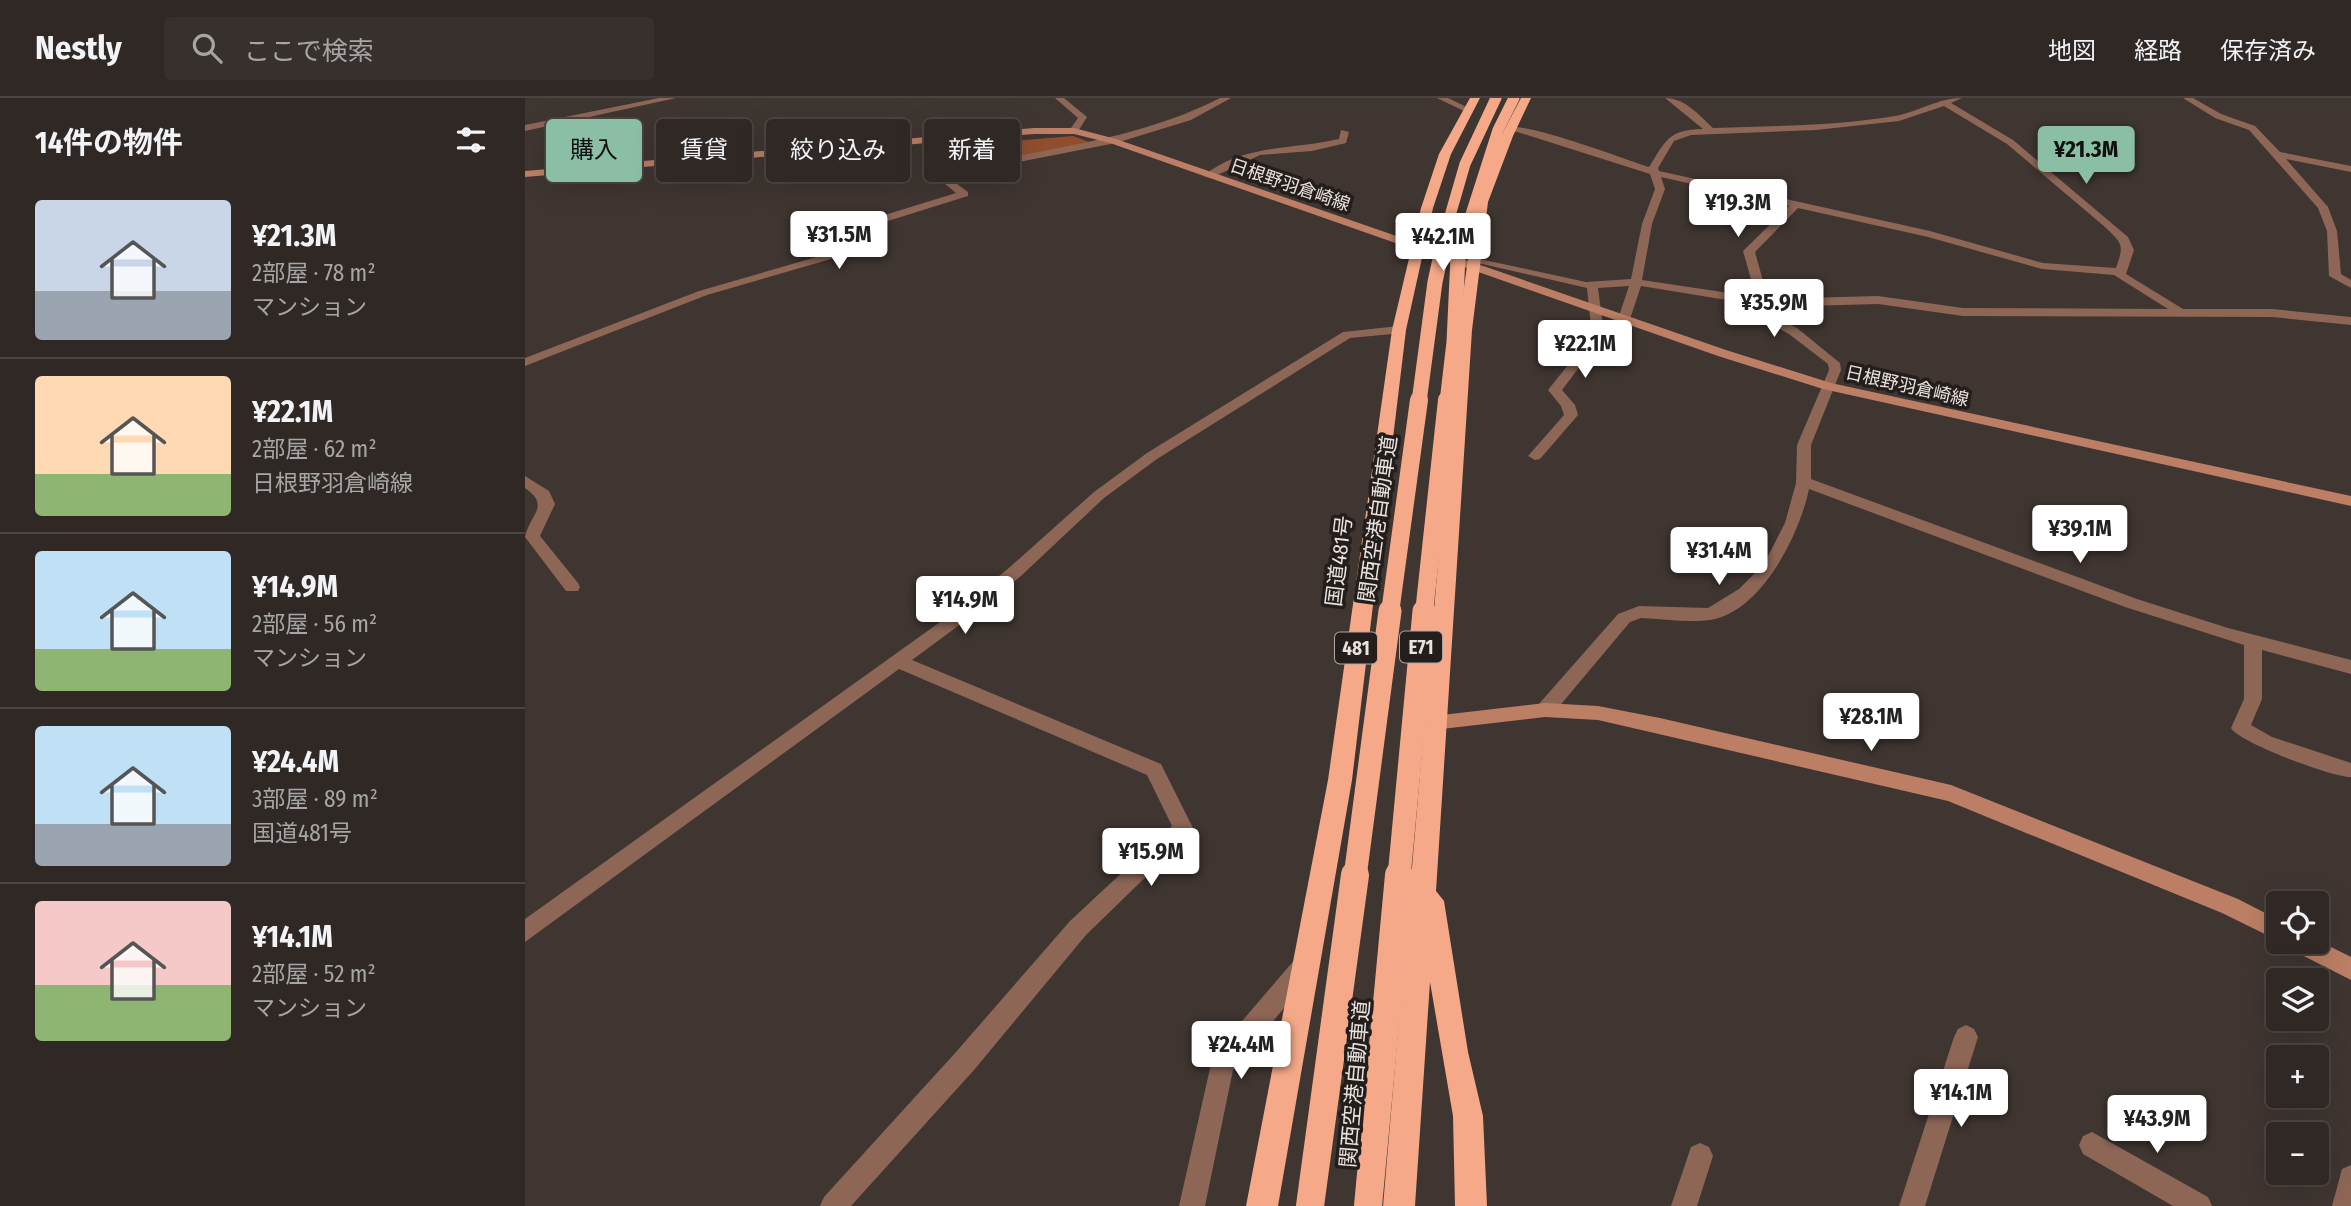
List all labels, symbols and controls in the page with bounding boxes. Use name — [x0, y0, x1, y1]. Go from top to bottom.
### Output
search box — [164, 17, 654, 80]
text: Nestly — [35, 28, 122, 68]
icon: search — [188, 29, 226, 67]
text: ここで検索 — [244, 36, 374, 67]
text: 地図 — [2048, 37, 2096, 65]
text: 経路 — [2134, 37, 2182, 65]
text: 保存済み — [2220, 37, 2316, 65]
chip: 購入 — [546, 119, 642, 182]
chip: 賃貸 — [656, 119, 752, 182]
chip: 絞り込み — [766, 119, 910, 182]
chip: 新着 — [924, 119, 1020, 182]
icon: filters — [452, 121, 490, 159]
text: 14件の物件 — [35, 125, 183, 161]
pin: ¥21.3M — [2029, 126, 2143, 186]
text: ¥21.3M — [2054, 135, 2118, 163]
street label: 日根野羽倉崎線 — [1227, 154, 1353, 216]
pin: ¥19.3M — [1681, 180, 1795, 239]
text: ¥19.3M — [1705, 188, 1771, 216]
pin: ¥31.5M — [782, 212, 896, 271]
pin: ¥42.1M — [1386, 214, 1500, 273]
text: ¥21.3M — [252, 218, 336, 254]
text: ¥31.5M — [806, 220, 872, 248]
text: ¥42.1M — [1412, 222, 1474, 250]
icon: home — [91, 228, 175, 312]
text: 2部屋 · 78 m² — [252, 259, 376, 287]
pin: ¥35.9M — [1717, 280, 1831, 339]
text: ¥35.9M — [1740, 288, 1808, 316]
text: マンション — [252, 293, 367, 321]
pin: ¥22.1M — [1528, 320, 1642, 380]
text: ¥22.1M — [1554, 329, 1616, 357]
street label: 日根野羽倉崎線 — [1843, 361, 1971, 411]
text: ¥22.1M — [252, 394, 333, 430]
icon: home — [91, 404, 175, 488]
street label: 関西空港自動車道 — [1353, 434, 1403, 604]
text: 2部屋 · 62 m² — [252, 435, 376, 463]
text: 日根野羽倉崎線 — [252, 469, 413, 497]
pin: ¥39.1M — [2023, 505, 2137, 565]
street label: 国道481号 — [1321, 514, 1357, 608]
text: ¥39.1M — [2048, 514, 2112, 542]
pin: ¥31.4M — [1662, 528, 1776, 587]
text: ¥31.4M — [1687, 536, 1751, 564]
text: ¥14.9M — [252, 569, 338, 605]
pin: ¥14.9M — [908, 576, 1022, 636]
icon: home — [91, 579, 175, 663]
text: ¥14.9M — [932, 585, 998, 613]
text: 2部屋 · 56 m² — [252, 610, 377, 638]
road number: 481 — [1335, 632, 1377, 664]
road number: E71 — [1400, 632, 1442, 662]
text: マンション — [252, 644, 367, 672]
pin: ¥28.1M — [1814, 694, 1928, 753]
text: ¥28.1M — [1839, 702, 1903, 730]
text: ¥24.4M — [252, 744, 339, 780]
icon: home — [91, 754, 175, 838]
text: 3部屋 · 89 m² — [252, 785, 378, 813]
text: 国道481号 — [252, 819, 352, 847]
pin: ¥15.9M — [1094, 828, 1208, 888]
text: ¥15.9M — [1118, 837, 1184, 865]
map controls — [2266, 891, 2329, 1185]
button: locate — [2266, 891, 2329, 954]
text: ¥14.1M — [252, 919, 333, 955]
icon: home — [91, 929, 175, 1013]
text: 2部屋 · 52 m² — [252, 960, 376, 988]
button: layers — [2266, 968, 2329, 1031]
text: マンション — [252, 994, 367, 1022]
street label: 関西空港自動車道 — [1335, 999, 1375, 1169]
pin: ¥24.4M — [1184, 1021, 1298, 1081]
text: ¥24.4M — [1208, 1030, 1274, 1058]
button: + — [2266, 1045, 2329, 1108]
pin: ¥14.1M — [1904, 1070, 2018, 1129]
text: ¥14.1M — [1930, 1078, 1992, 1106]
pin: ¥43.9M — [2100, 1096, 2214, 1155]
text: ¥43.9M — [2123, 1104, 2191, 1132]
button: − — [2266, 1122, 2329, 1185]

